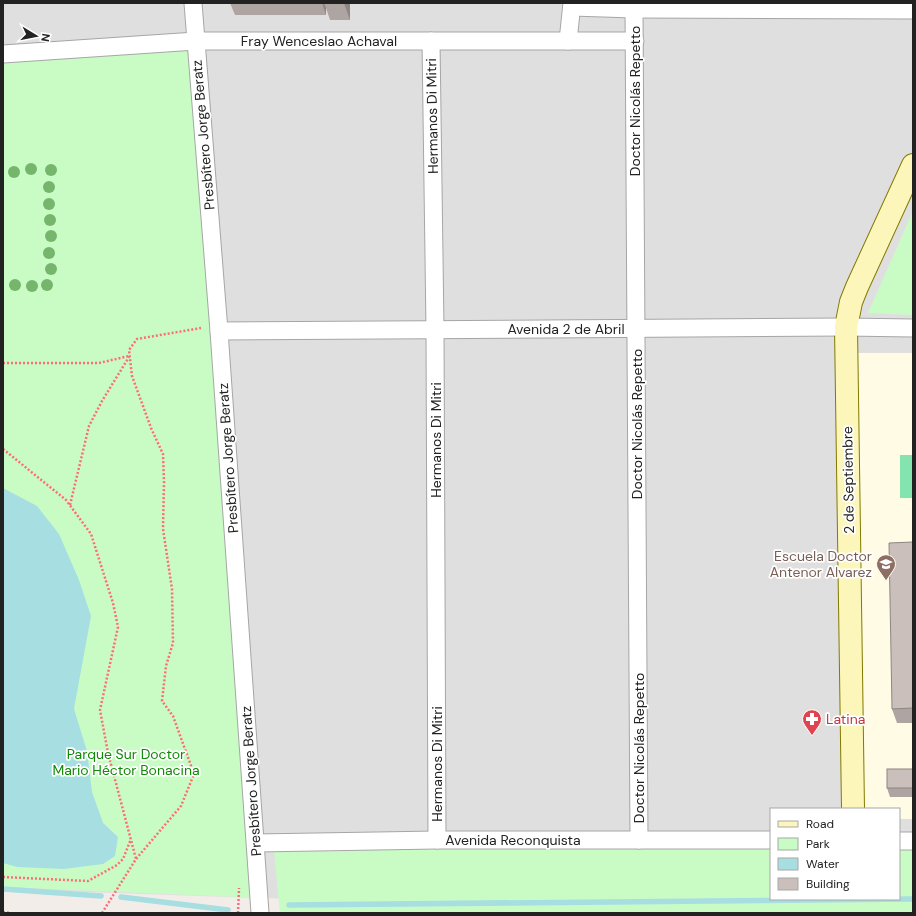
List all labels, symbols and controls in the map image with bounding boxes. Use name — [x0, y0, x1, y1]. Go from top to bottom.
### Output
north arrow — [16, 16, 56, 56]
street label: Doctor Nicolás Repetto — [626, 26, 644, 176]
street label: Fray Wenceslao Achaval — [241, 32, 397, 50]
text: N — [38, 33, 53, 43]
street label: Hermanos Di Mitri — [422, 58, 442, 174]
street label: Presbítero Jorge Beratz — [187, 59, 219, 211]
street label: Avenida 2 de Abril — [507, 320, 625, 338]
street label: Doctor Nicolás Repetto — [628, 349, 646, 499]
street label: Presbítero Jorge Beratz — [214, 382, 242, 534]
street label: Hermanos Di Mitri — [427, 382, 445, 498]
street label: 2 de Septiembre — [838, 426, 858, 534]
place label: Escuela Doctor Antenor Alvarez — [770, 547, 872, 581]
school or university icon: Escuela Doctor Antenor Alvarez — [875, 553, 897, 581]
street label: Doctor Nicolás Repetto — [630, 673, 648, 823]
street label: Presbítero Jorge Beratz — [237, 705, 265, 857]
street label: Hermanos Di Mitri — [428, 706, 446, 822]
pharmacy icon: Latina — [801, 708, 823, 736]
place label: Latina — [826, 710, 865, 728]
park label: Parque Sur Doctor Mario Héctor Bonacina — [52, 745, 200, 779]
legend — [770, 808, 900, 900]
text: Road — [806, 816, 834, 832]
street label: Avenida Reconquista — [445, 831, 581, 849]
text: Park — [806, 836, 830, 852]
text: Water — [806, 856, 840, 872]
text: Building — [806, 876, 850, 892]

